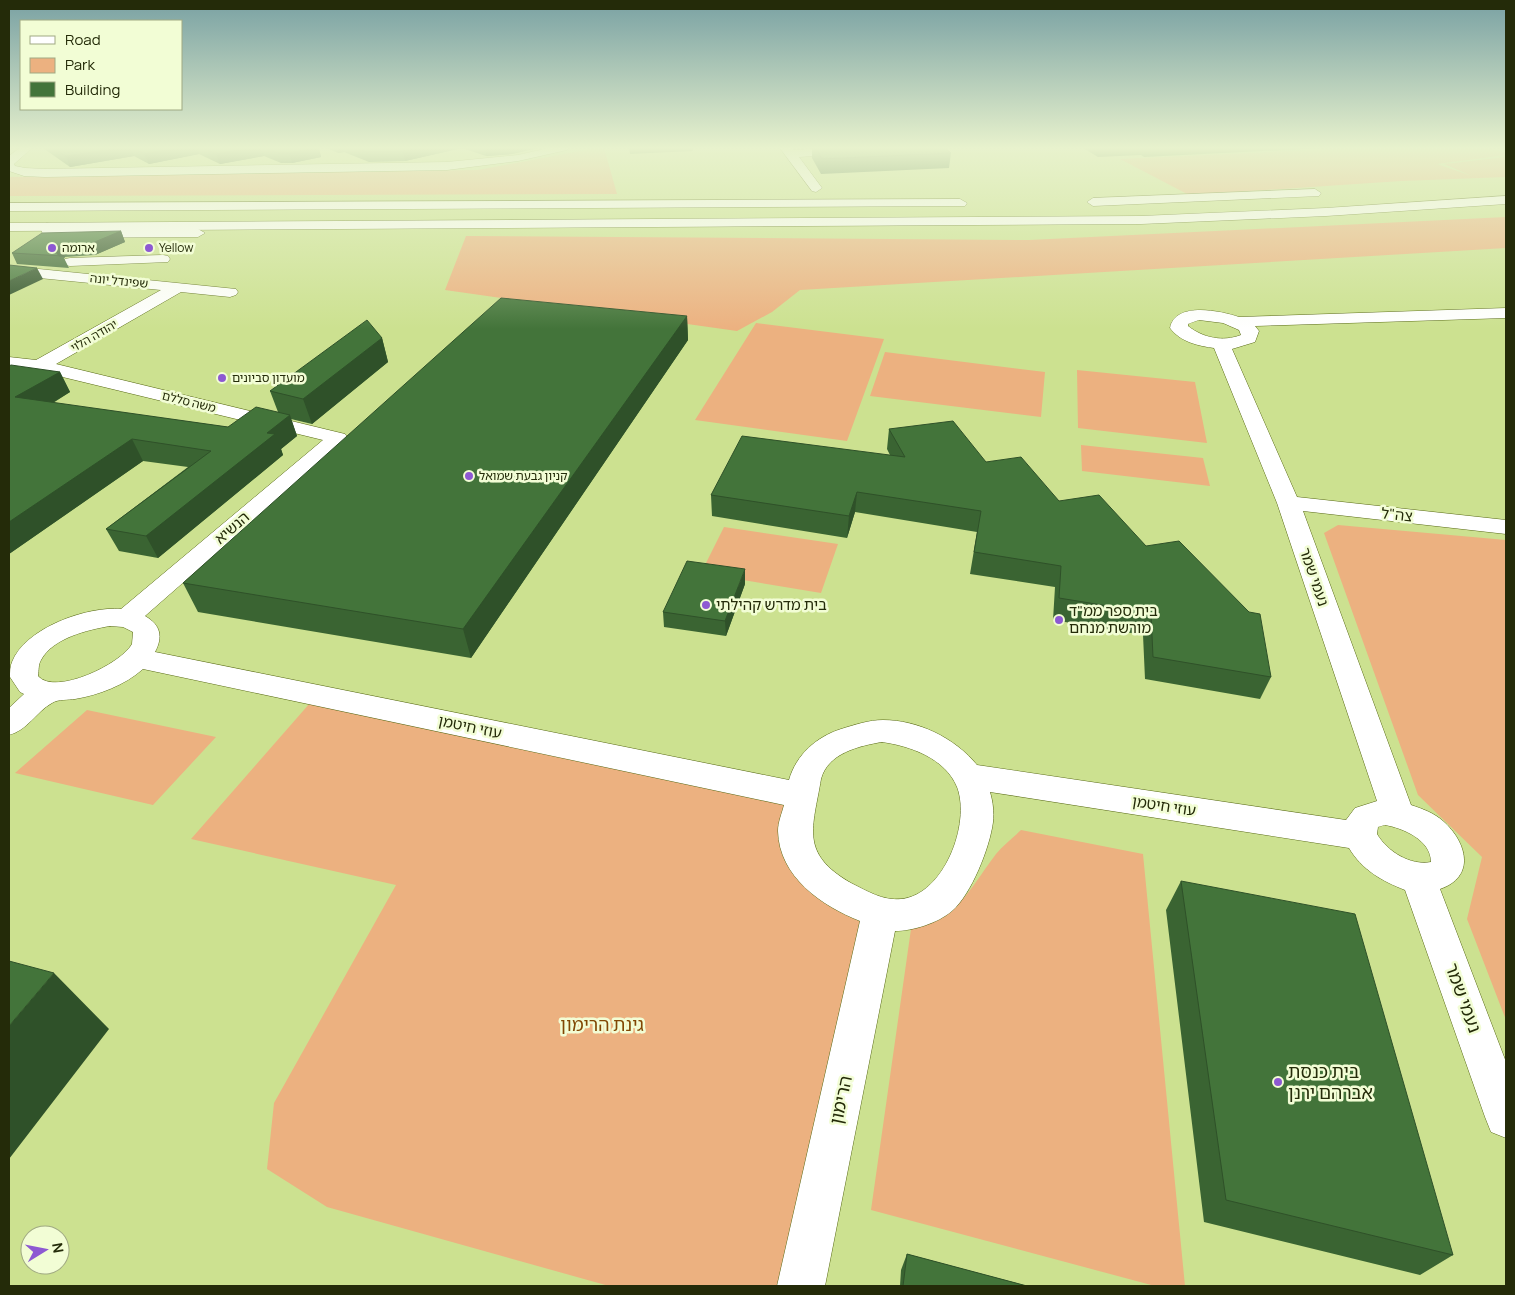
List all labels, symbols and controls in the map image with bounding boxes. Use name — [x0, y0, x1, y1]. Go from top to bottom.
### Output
legend — [20, 20, 182, 110]
text: Road — [65, 29, 101, 50]
text: Park — [65, 54, 95, 75]
text: Building — [65, 79, 120, 100]
place label: ארומה — [62, 239, 95, 256]
place label: Yellow — [159, 239, 193, 256]
marker: ארומה — [46, 242, 58, 254]
marker: Yellow — [143, 242, 155, 254]
street label: שפינדל יונה — [89, 269, 149, 292]
street label: יהודה הלוי — [67, 315, 120, 356]
place label: מועדון סביונים — [232, 369, 305, 386]
marker: מועדון סביונים — [216, 372, 228, 384]
street label: משה סללם — [160, 387, 218, 416]
place label: קניון גבעת שמואל — [479, 467, 568, 484]
marker: קניון גבעת שמואל — [463, 470, 475, 482]
street label: צה"ל — [1380, 502, 1414, 527]
street label: הנשיא — [210, 507, 254, 549]
street label: נעמי שמר — [1295, 545, 1334, 609]
place label: בית מדרש קהילתי — [716, 594, 827, 615]
marker: בית מדרש קהילתי — [700, 599, 712, 611]
place label: בית ספר ממ"ד מורשת מנחם — [1069, 600, 1158, 638]
marker: בית ספר ממ"ד מורשת מנחם — [1053, 614, 1065, 626]
street label: עוזי חיטמן — [436, 710, 504, 743]
street label: עוזי חיטמן — [1131, 790, 1198, 821]
street label: נעמי שמר — [1440, 959, 1488, 1036]
park label: גינת הרימון — [560, 1012, 644, 1036]
place label: בית כנסת אברהם ירנן — [1288, 1059, 1373, 1104]
street label: הרימון — [823, 1073, 857, 1126]
marker: בית כנסת אברהם ירנן — [1272, 1076, 1284, 1088]
north arrow — [20, 1225, 70, 1275]
text: N — [48, 1241, 69, 1254]

